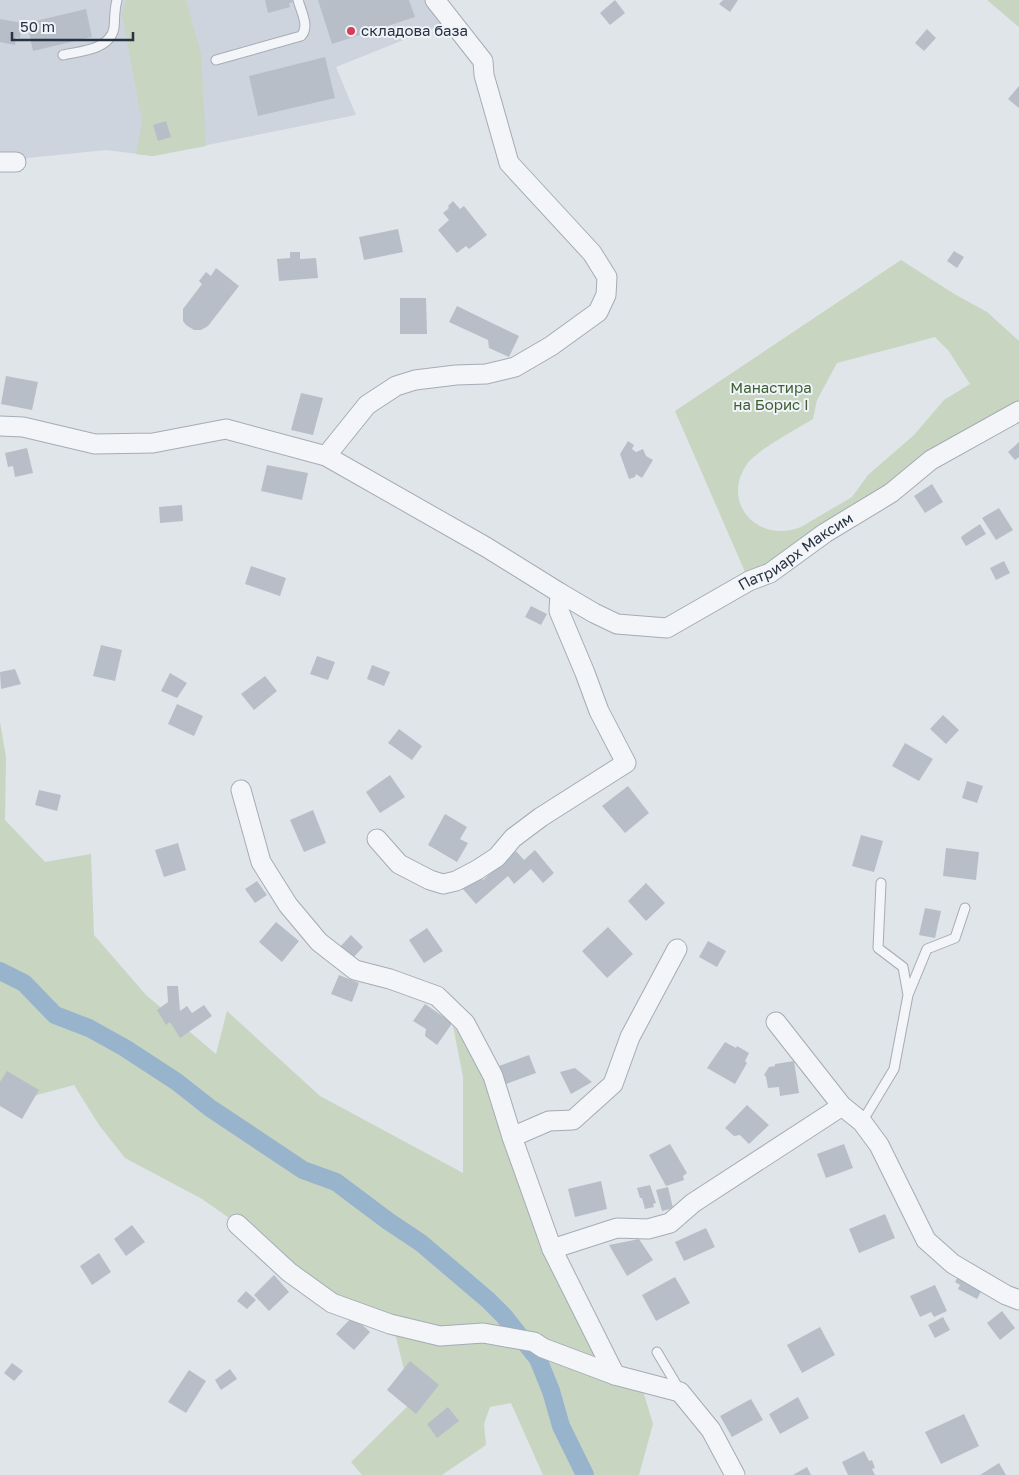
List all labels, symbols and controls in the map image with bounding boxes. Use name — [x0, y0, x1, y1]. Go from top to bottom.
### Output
scale bar — [12, 10, 134, 42]
text: 50 m — [20, 17, 55, 35]
place label: складова база — [361, 21, 468, 39]
marker: складова база — [345, 25, 357, 37]
park label: Манастира на Борис І — [730, 378, 812, 413]
street label: Патриарх Максим — [735, 508, 856, 593]

